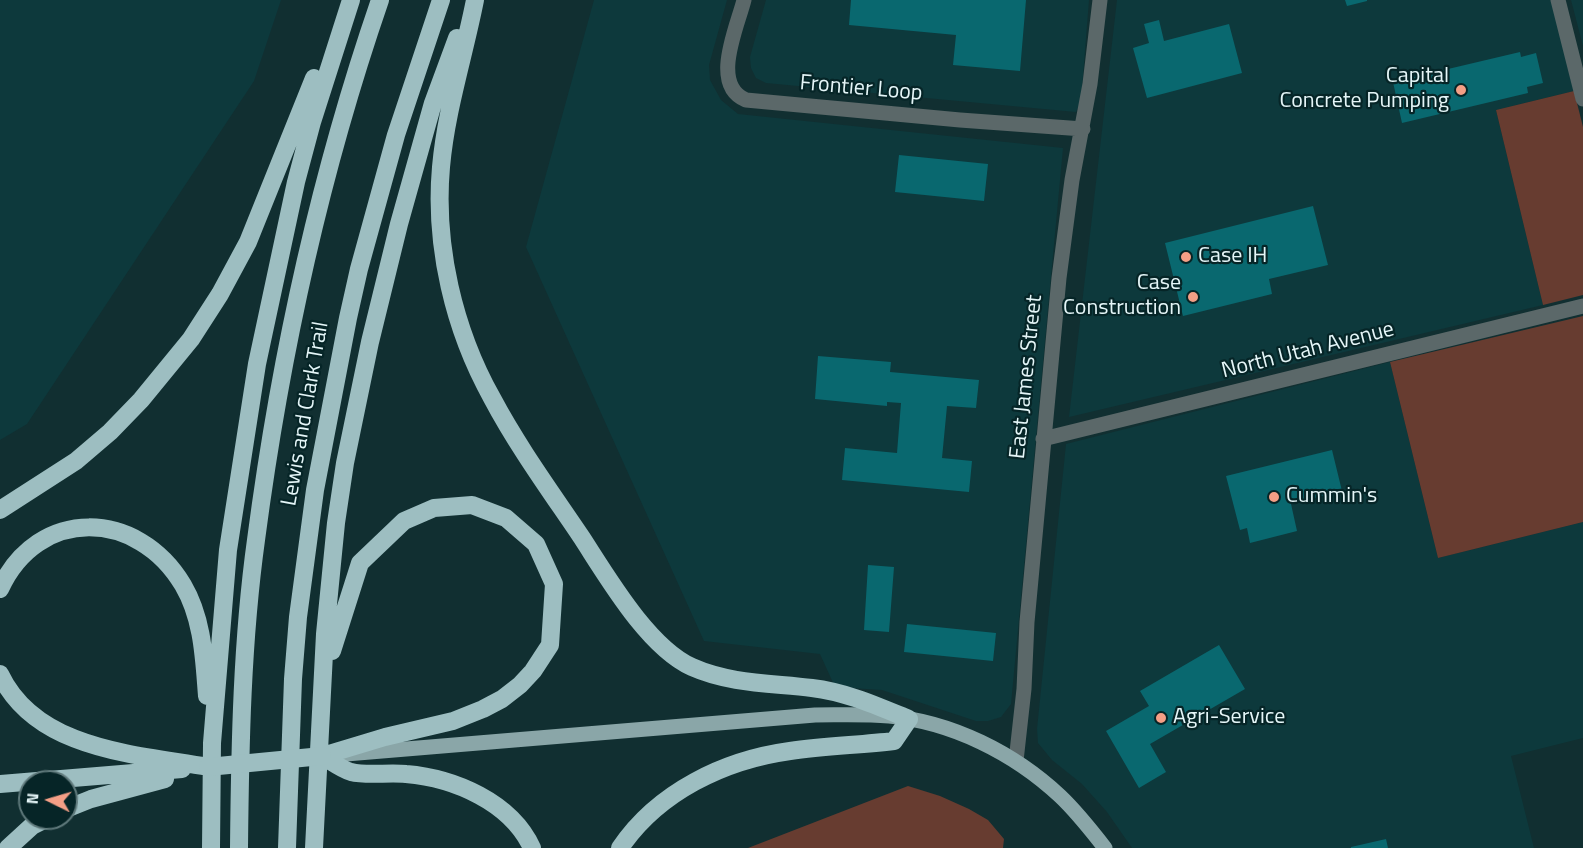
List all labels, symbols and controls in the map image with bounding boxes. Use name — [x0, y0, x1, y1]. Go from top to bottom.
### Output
place label: Capital Concrete Pumping — [1279, 64, 1449, 116]
street label: Frontier Loop — [798, 70, 924, 108]
marker: Capital Concrete Pumping — [1454, 83, 1468, 97]
place label: Case IH — [1198, 244, 1267, 270]
marker: Case IH — [1179, 250, 1193, 264]
place label: Case Construction — [1063, 271, 1181, 322]
marker: Case Construction — [1186, 290, 1200, 304]
street label: East James Street — [1005, 294, 1049, 460]
street label: North Utah Avenue — [1219, 317, 1397, 385]
street label: Lewis and Clark Trail — [277, 320, 335, 508]
place label: Cummin's — [1286, 484, 1377, 510]
marker: Cummin's — [1267, 490, 1281, 504]
place label: Agri-Service — [1173, 705, 1285, 731]
marker: Agri-Service — [1154, 711, 1168, 725]
north arrow — [18, 770, 78, 830]
text: N — [20, 792, 44, 805]

